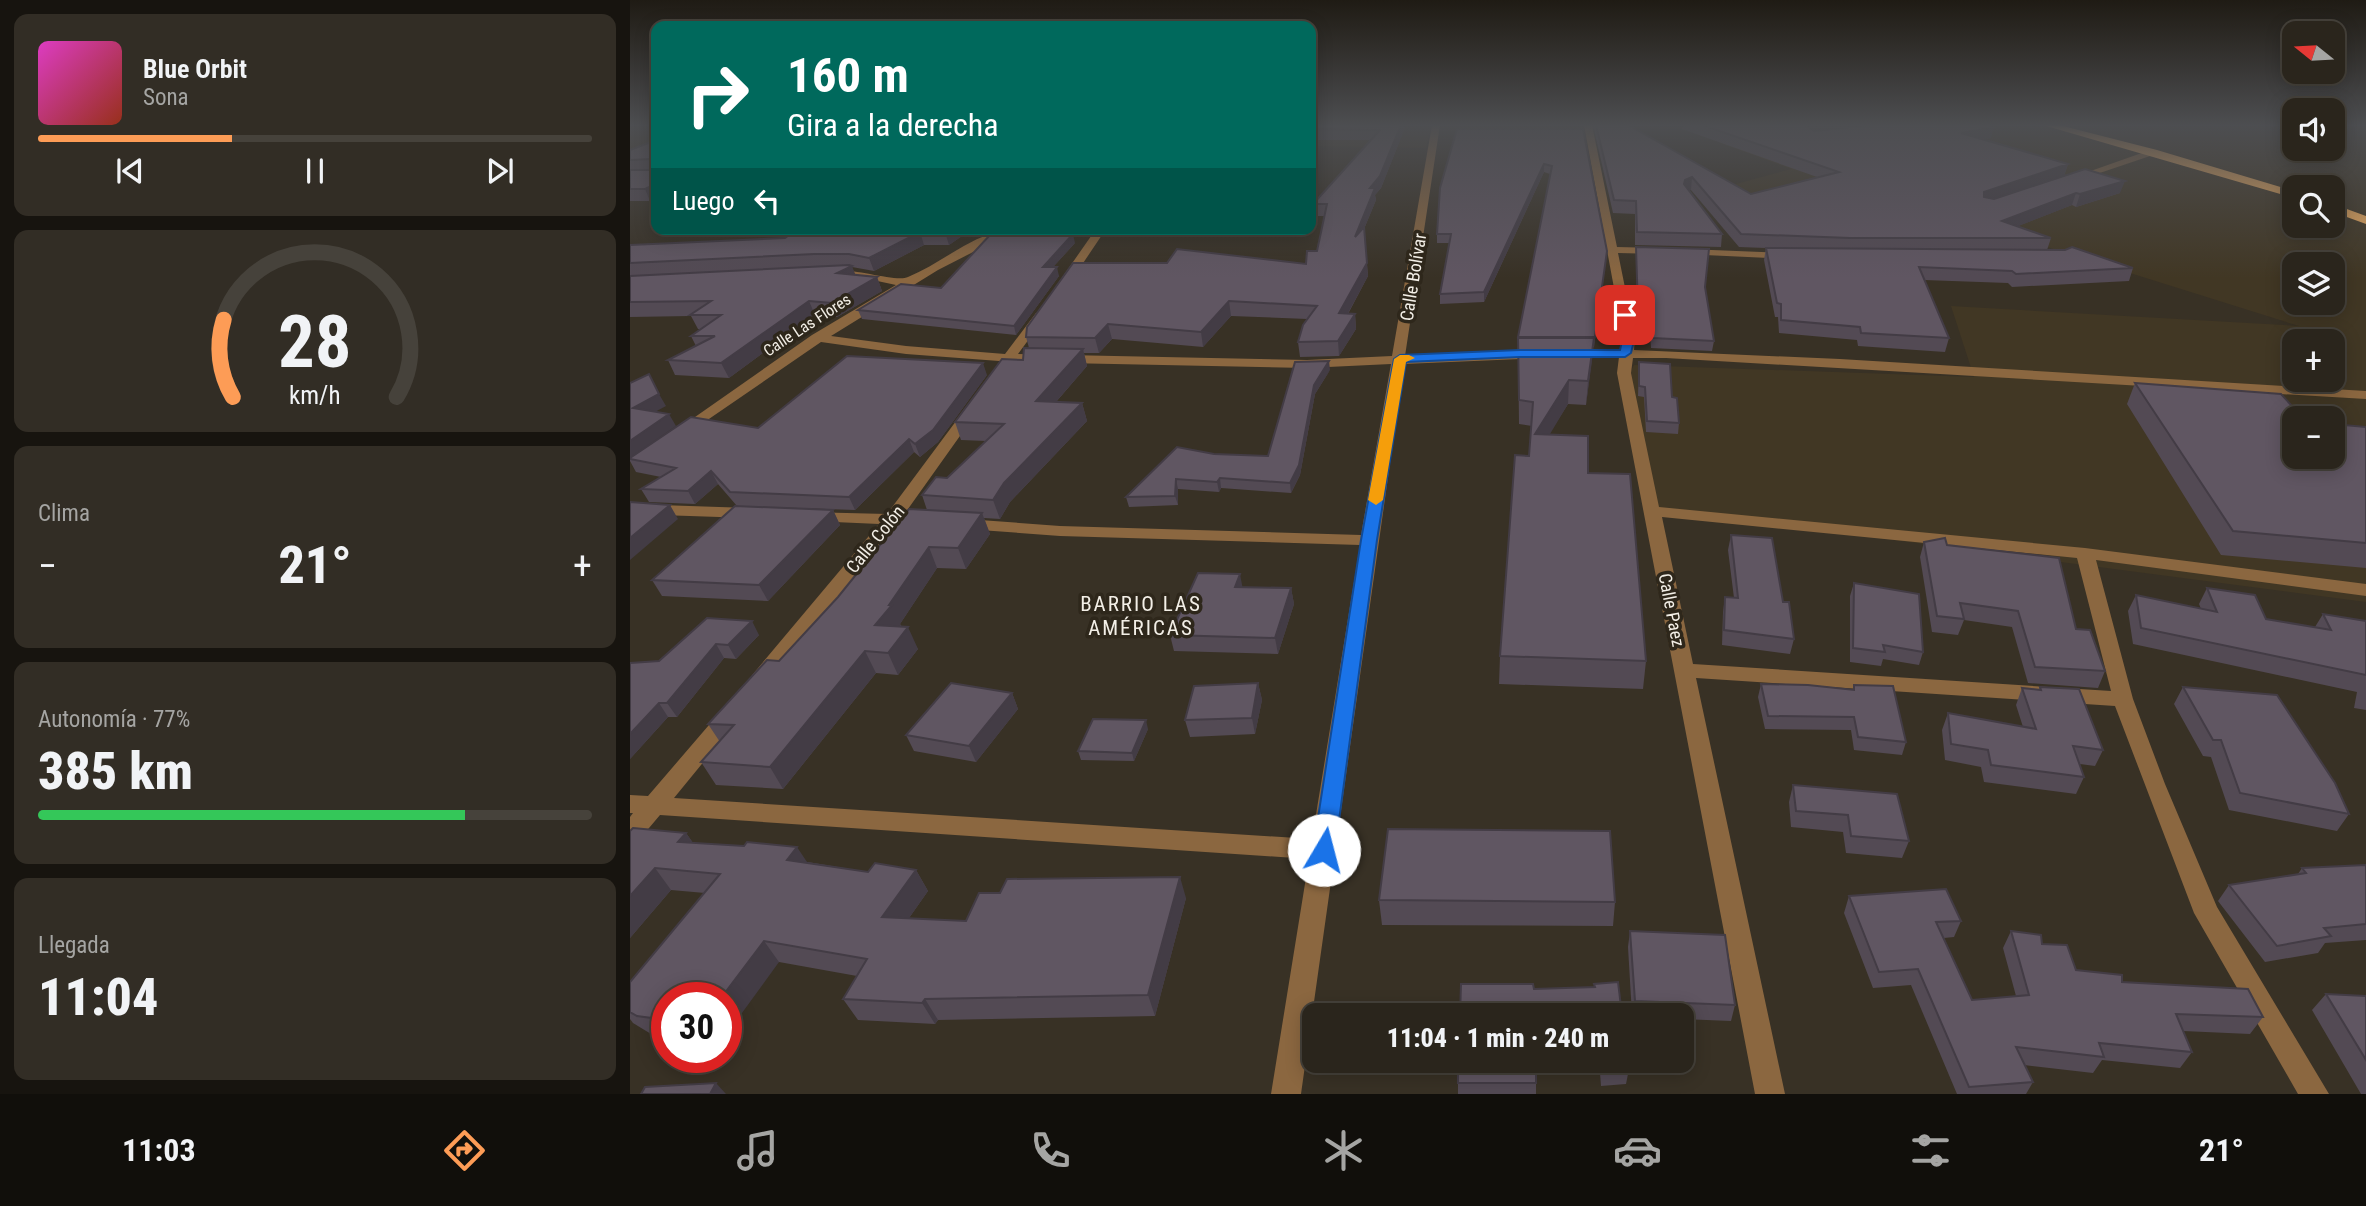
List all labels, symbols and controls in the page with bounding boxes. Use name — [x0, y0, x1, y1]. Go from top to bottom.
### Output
north arrow — [2282, 21, 2345, 84]
map controls — [2282, 21, 2345, 469]
text: 160 m — [787, 47, 909, 104]
icon: right — [672, 49, 763, 140]
text: Blue Orbit — [143, 54, 247, 84]
text: Sona — [143, 84, 189, 111]
button: sound — [2282, 98, 2345, 161]
text: Gira a la derecha — [787, 106, 999, 144]
icon: previous — [111, 152, 149, 190]
icon: pause — [296, 152, 334, 190]
icon: next — [481, 152, 519, 190]
button: search — [2282, 175, 2345, 238]
icon: left — [748, 182, 786, 220]
text: Luego — [672, 186, 734, 216]
street label: Calle Bolívar — [1396, 231, 1430, 322]
button: layers — [2282, 252, 2345, 315]
pin — [1595, 285, 1655, 345]
street label: Calle Las Flores — [760, 290, 854, 360]
icon: arrive — [1606, 296, 1644, 334]
text: 28 — [278, 299, 352, 385]
button: + — [2282, 329, 2345, 392]
text: km/h — [289, 381, 341, 410]
button: − — [2282, 406, 2345, 469]
text: Clima — [38, 500, 90, 527]
street label: Calle Colón — [841, 501, 909, 577]
text: 21° — [278, 535, 352, 596]
text: − — [38, 544, 57, 588]
text: + — [573, 544, 592, 588]
street label: Calle Paez — [1655, 571, 1689, 649]
district label: BARRIO LAS AMÉRICAS — [1080, 592, 1202, 640]
text: Autonomía · 77% — [38, 706, 190, 733]
text: 385 km — [38, 741, 193, 802]
position arrow — [1287, 813, 1361, 887]
text: Llegada — [38, 932, 110, 959]
text: 11:04 — [38, 967, 158, 1028]
speed limit sign: 30 — [651, 982, 742, 1073]
text: 11:04 · 1 min · 240 m — [1387, 1023, 1609, 1053]
icon: directions — [440, 1126, 489, 1175]
icon: music — [733, 1126, 782, 1175]
icon: phone — [1026, 1126, 1075, 1175]
icon: climate — [1319, 1126, 1368, 1175]
icon: car — [1613, 1126, 1662, 1175]
icon: filters — [1906, 1126, 1955, 1175]
text: 11:03 — [122, 1131, 196, 1169]
text: 21° — [2199, 1131, 2244, 1169]

